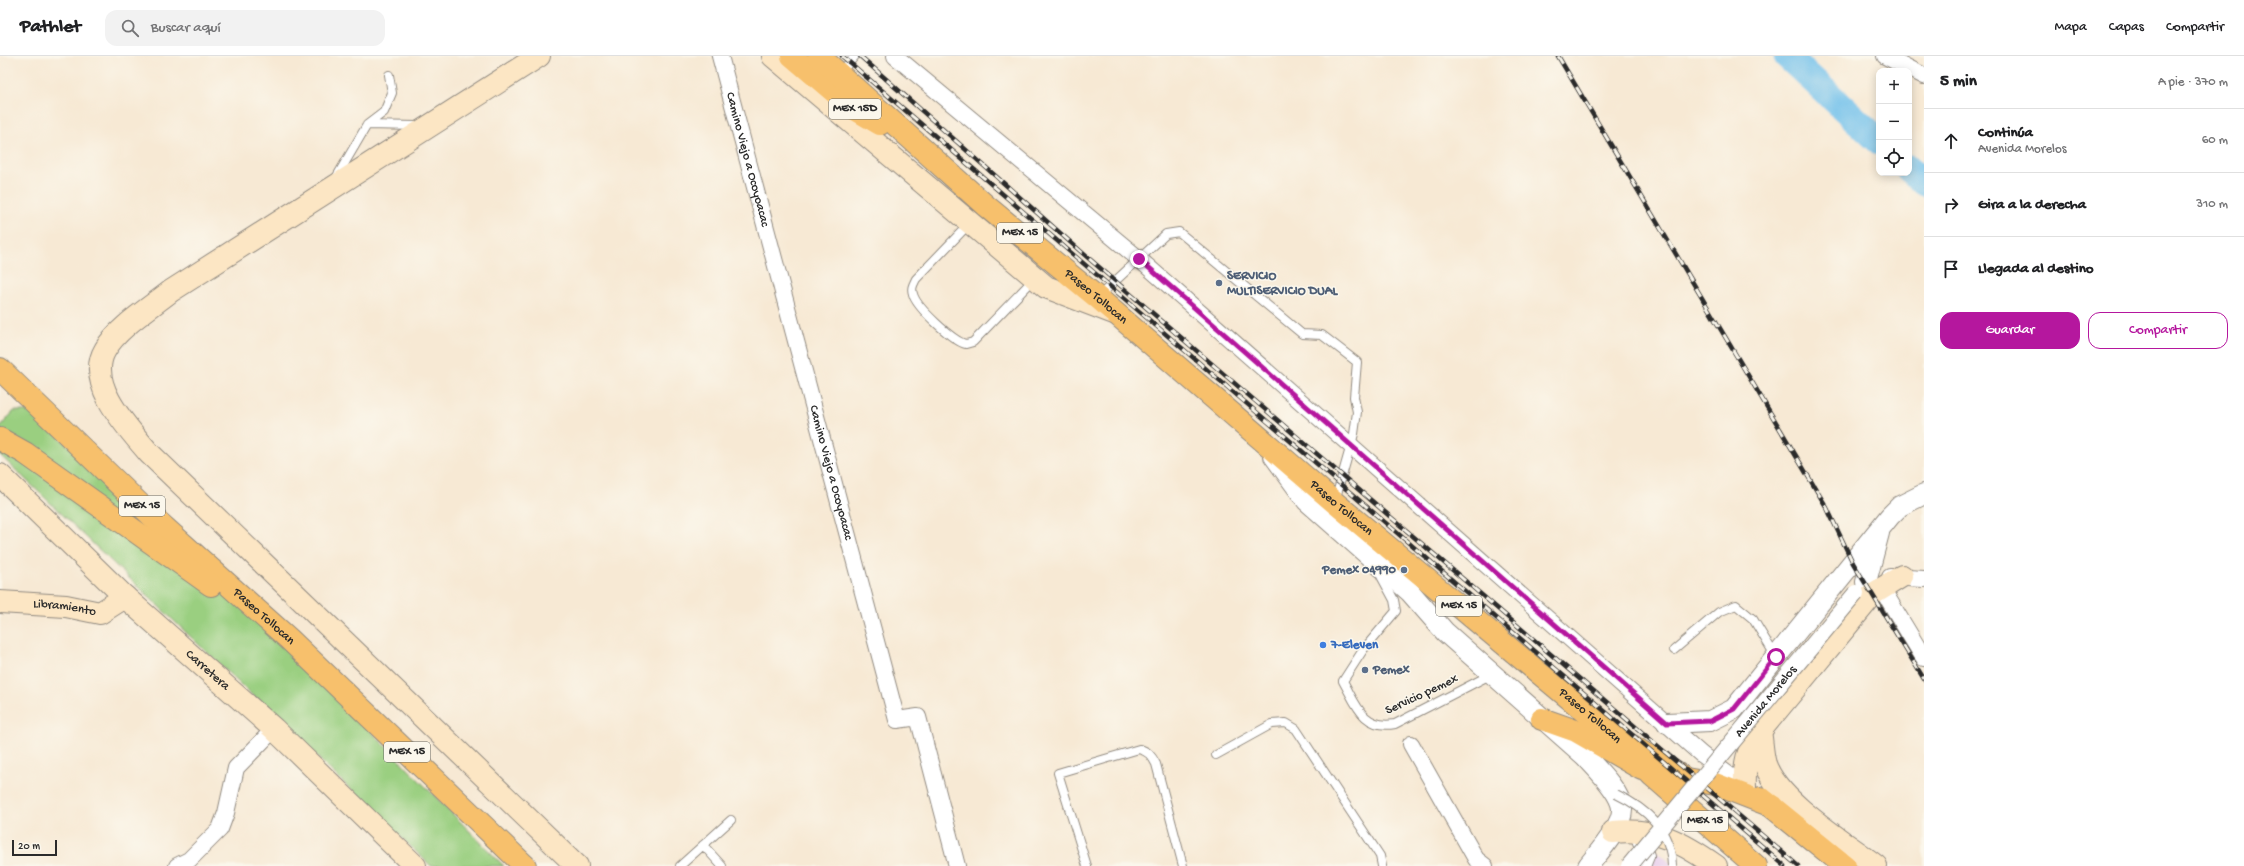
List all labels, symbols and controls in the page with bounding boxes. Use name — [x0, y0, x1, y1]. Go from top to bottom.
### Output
search box — [105, 10, 385, 46]
text: Pathlet — [20, 16, 81, 39]
icon: search — [119, 17, 141, 39]
text: Buscar aquí — [151, 19, 221, 37]
text: Mapa — [2055, 19, 2087, 36]
text: Capas — [2109, 19, 2144, 36]
text: Compartir — [2166, 19, 2224, 36]
map controls — [1876, 68, 1912, 176]
button: + — [1876, 68, 1912, 104]
text: 5 min — [1940, 72, 1977, 92]
text: A pie · 370 m — [2158, 75, 2228, 90]
street label: Camino Viejo a Ocoyoacac — [722, 91, 773, 229]
road number: MEX 15D — [829, 99, 881, 119]
button: − — [1876, 104, 1912, 140]
text: Continúa — [1978, 124, 2033, 142]
icon: ahead — [1940, 130, 1962, 152]
text: 60 m — [2202, 133, 2228, 148]
button: locate — [1876, 140, 1912, 176]
text: Avenida Morelos — [1978, 142, 2067, 157]
icon: right — [1940, 194, 1962, 216]
text: Gira a la derecha — [1978, 196, 2086, 214]
text: 310 m — [2196, 197, 2228, 212]
road number: MEX 15 — [997, 223, 1043, 243]
route end — [1130, 250, 1148, 268]
icon: arrive — [1940, 258, 1962, 280]
text: Llegada al destino — [1978, 260, 2094, 278]
street label: Paseo Tollocan — [1061, 265, 1131, 328]
place label: SERVICIO MULTISERVICIO DUAL — [1227, 269, 1338, 299]
marker: SERVICIO MULTISERVICIO DUAL — [1214, 278, 1224, 288]
button: Guardar — [1940, 312, 2080, 349]
button: Compartir — [2088, 312, 2228, 349]
street label: Camino Viejo a Ocoyoacac — [806, 404, 856, 542]
street label: Paseo Tollocan — [1306, 477, 1377, 539]
road number: MEX 15 — [119, 496, 165, 516]
place label: Pemex 04990 — [1321, 563, 1397, 578]
marker: Pemex 04990 — [1399, 565, 1409, 575]
street label: Paseo Tollocan — [229, 584, 299, 649]
road number: MEX 15 — [1436, 596, 1482, 616]
street label: Libramiento — [33, 597, 98, 620]
place label: 7-Eleven — [1330, 638, 1379, 653]
marker: 7-Eleven — [1318, 640, 1328, 650]
street label: Carretera — [182, 647, 233, 694]
route start — [1767, 648, 1785, 666]
street label: Avenida Morelos — [1732, 662, 1801, 740]
place label: Pemex — [1372, 663, 1410, 678]
marker: Pemex — [1360, 665, 1370, 675]
street label: Servicio pemex — [1383, 671, 1461, 718]
street label: Paseo Tollocan — [1555, 684, 1625, 747]
road number: MEX 15 — [384, 742, 430, 762]
road number: MEX 15 — [1682, 811, 1728, 831]
scale bar — [12, 838, 57, 857]
text: 20 m — [18, 841, 40, 853]

